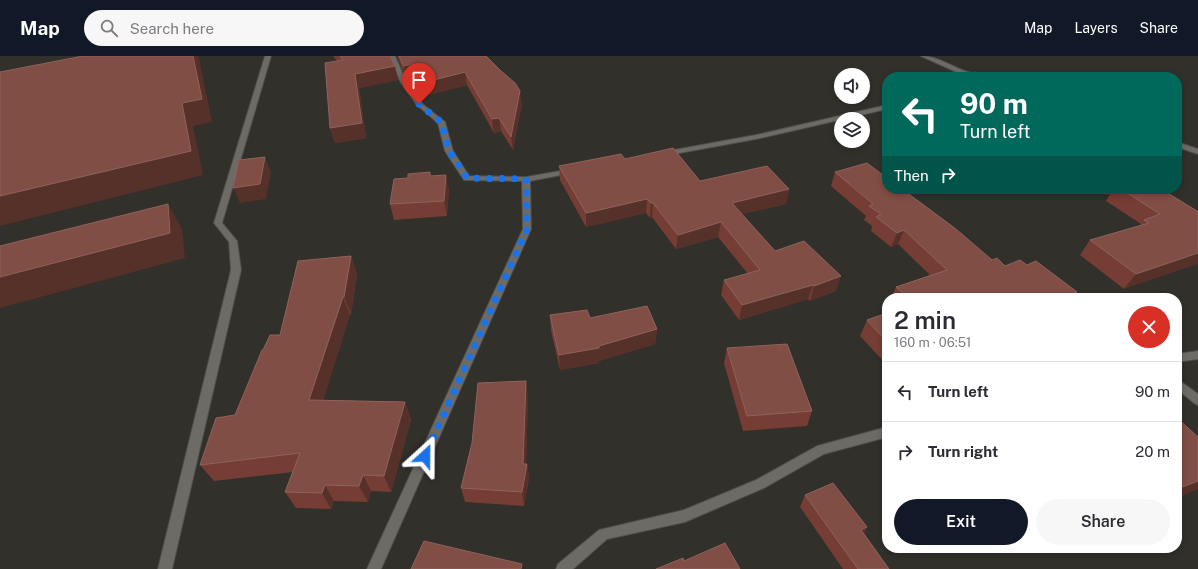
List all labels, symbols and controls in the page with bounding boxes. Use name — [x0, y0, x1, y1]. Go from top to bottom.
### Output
search box — [84, 10, 364, 46]
text: Map — [20, 17, 60, 39]
icon: search — [98, 17, 120, 39]
text: Search here — [130, 20, 214, 37]
text: Map — [1024, 20, 1052, 36]
text: Layers — [1074, 20, 1118, 36]
text: Share — [1140, 20, 1178, 36]
pin — [402, 63, 436, 104]
map controls — [834, 68, 870, 148]
button: sound — [834, 68, 870, 104]
icon: arrive — [408, 69, 430, 91]
text: 90 m — [960, 87, 1028, 120]
icon: left — [894, 88, 946, 140]
button: layers — [834, 112, 870, 148]
text: Turn left — [960, 121, 1030, 142]
icon: right — [937, 164, 959, 186]
text: Then — [894, 167, 929, 184]
text: 2 min — [894, 306, 956, 334]
button: close — [1128, 306, 1170, 348]
text: 160 m · 06:51 — [894, 335, 971, 350]
icon: left — [894, 381, 916, 403]
text: Turn left — [928, 383, 989, 400]
text: 90 m — [1135, 383, 1170, 400]
position arrow — [404, 435, 446, 477]
icon: right — [894, 441, 916, 463]
text: Turn right — [928, 443, 998, 460]
text: 20 m — [1135, 443, 1170, 460]
button: Exit — [894, 499, 1028, 545]
button: Share — [1036, 499, 1170, 545]

